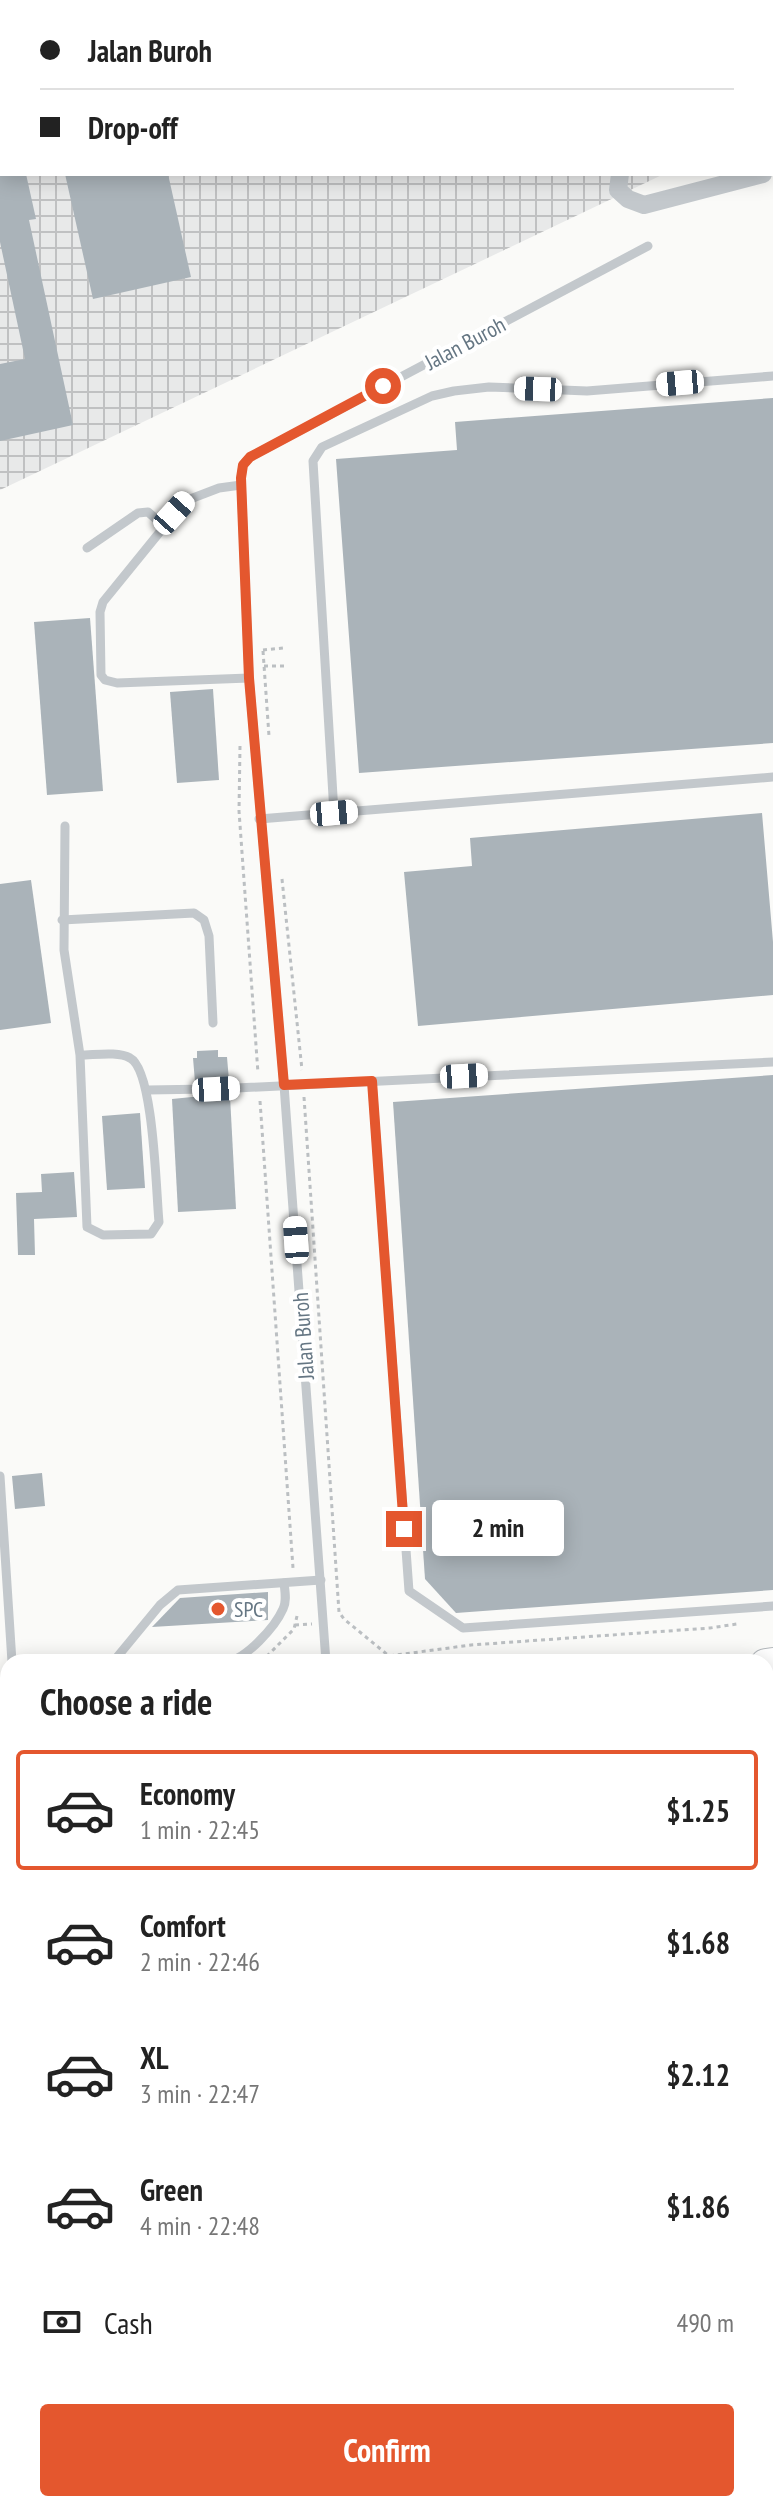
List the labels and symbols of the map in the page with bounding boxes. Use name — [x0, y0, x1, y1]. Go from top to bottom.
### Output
street label: Jalan Buroh — [419, 310, 510, 376]
route start — [365, 368, 401, 404]
car — [655, 369, 705, 397]
car — [514, 376, 562, 402]
car — [149, 487, 199, 539]
car — [309, 799, 359, 827]
car — [439, 1063, 489, 1089]
car — [191, 1076, 241, 1102]
car — [282, 1215, 310, 1265]
street label: Jalan Buroh — [286, 1291, 320, 1382]
callout: 2 min — [432, 1501, 564, 1557]
route end — [386, 1511, 422, 1547]
place label: SPC — [234, 1595, 263, 1623]
marker: SPC — [209, 1600, 227, 1618]

